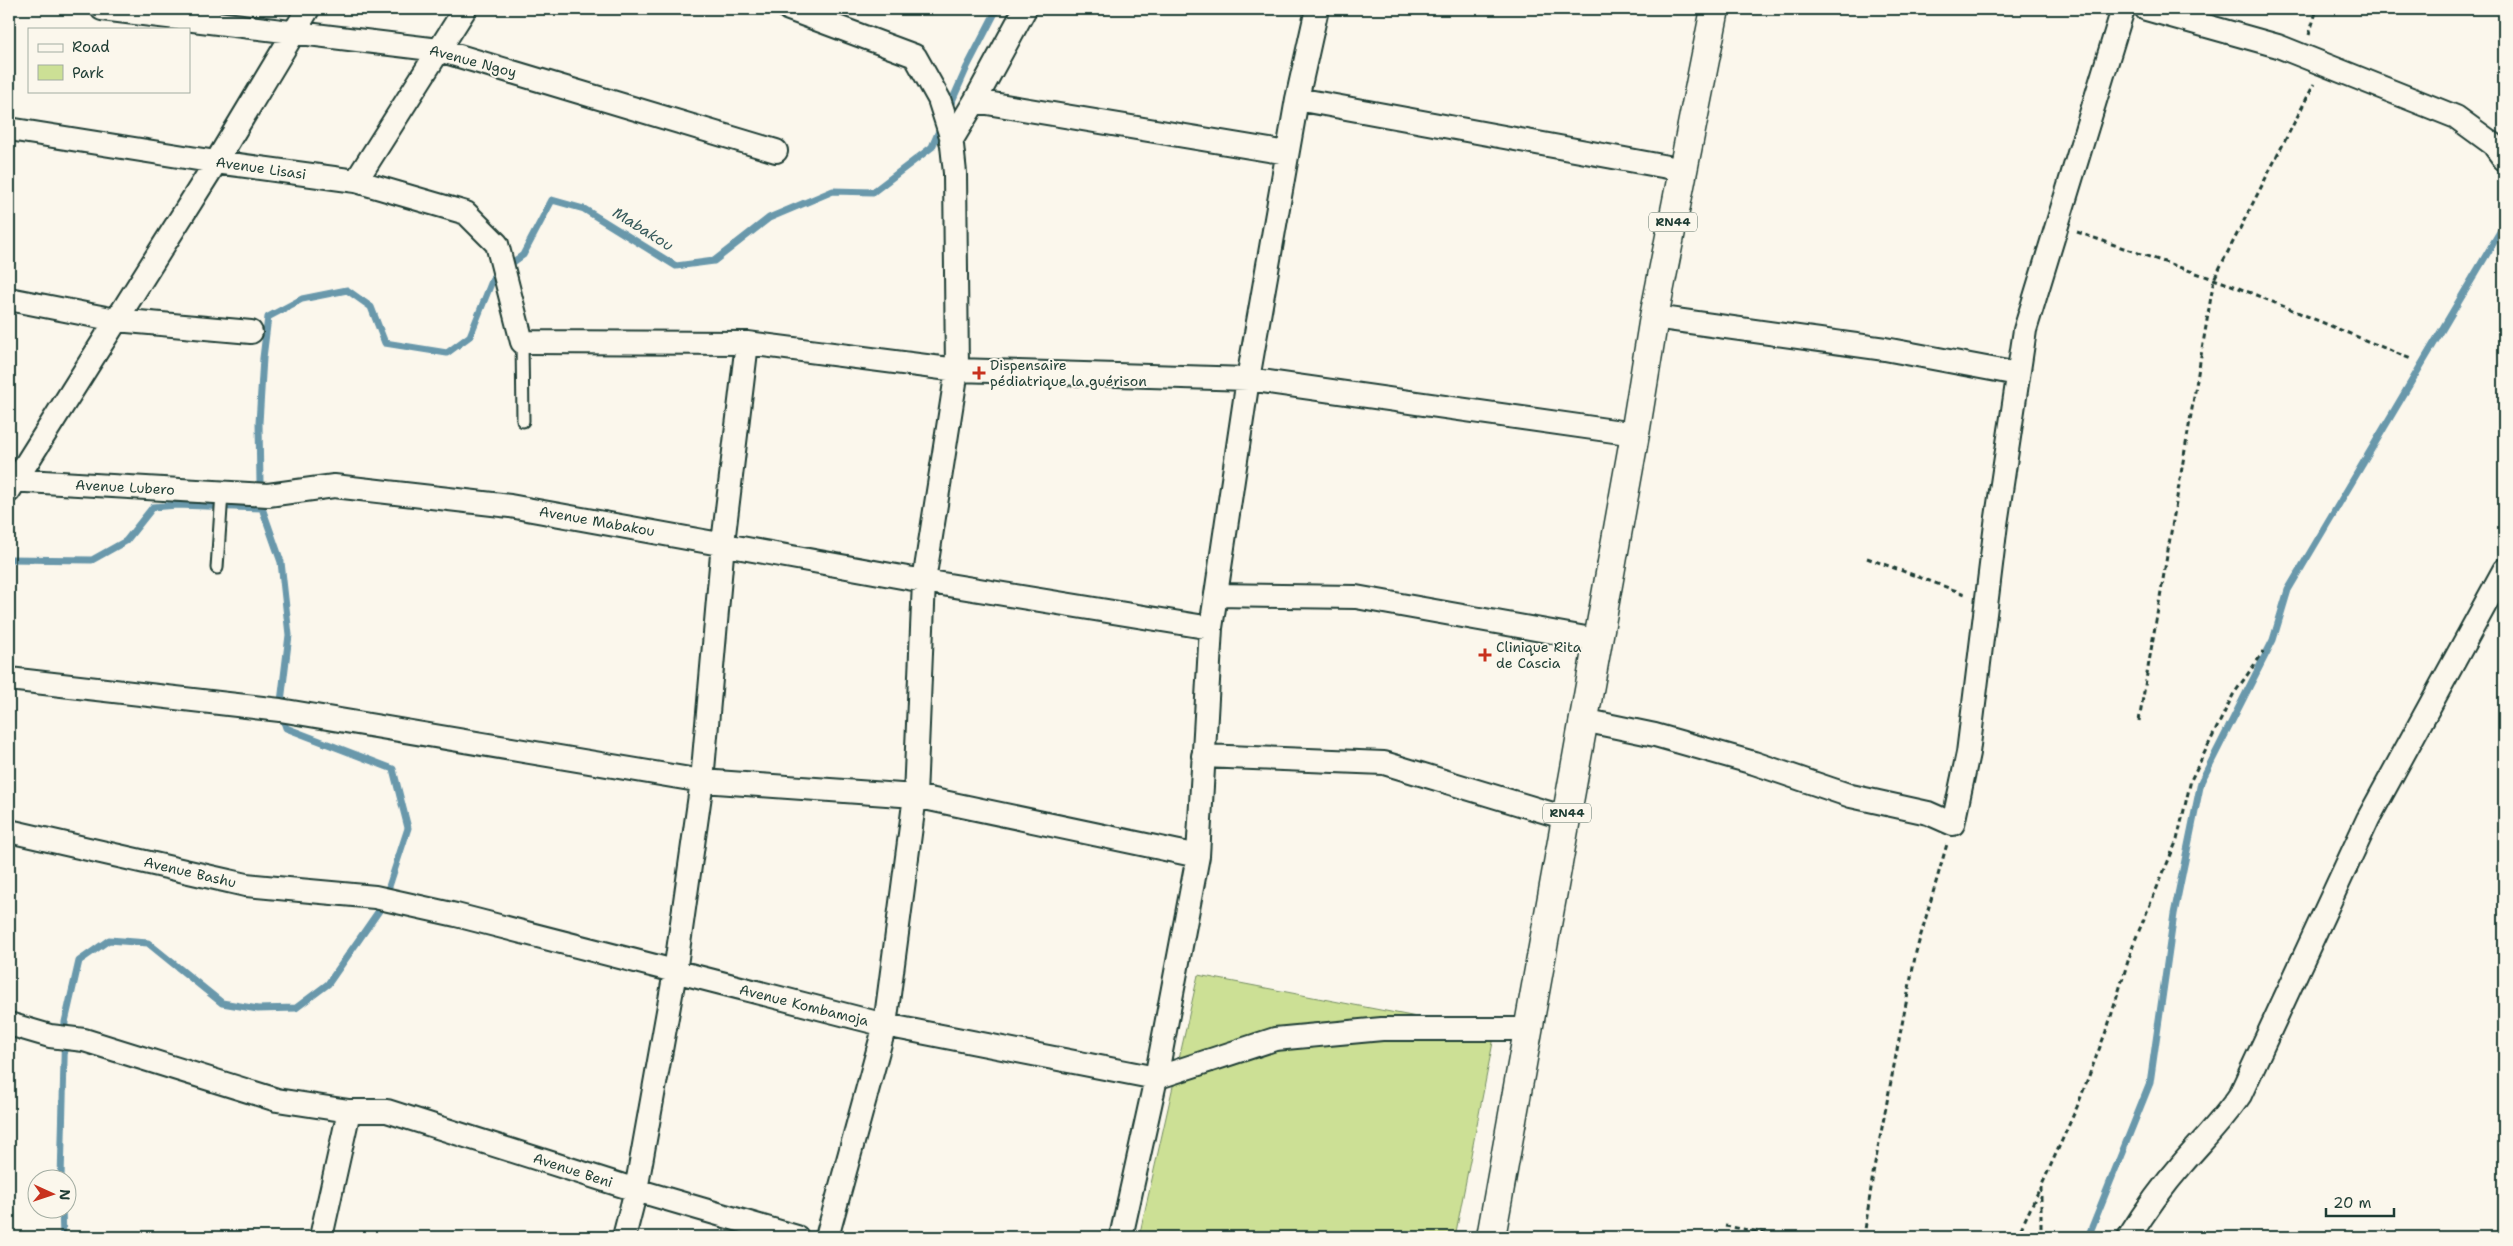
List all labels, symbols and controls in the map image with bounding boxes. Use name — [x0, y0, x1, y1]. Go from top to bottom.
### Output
legend — [28, 28, 190, 92]
text: Road — [72, 37, 110, 57]
street label: Avenue Ngoy — [427, 41, 519, 81]
text: Park — [72, 63, 104, 83]
street label: Avenue Lisasi — [215, 153, 307, 183]
water label: Mabakou — [609, 203, 677, 256]
road number: RN44 — [1649, 212, 1697, 232]
place label: Dispensaire pédiatrique la guérison — [990, 356, 1147, 390]
marker: Dispensaire pédiatrique la guérison — [972, 366, 986, 380]
street label: Avenue Lubero — [75, 475, 175, 499]
street label: Avenue Mabakou — [538, 502, 656, 540]
place label: Clinique Rita de Cascia — [1496, 638, 1582, 672]
marker: Clinique Rita de Cascia — [1478, 648, 1492, 662]
road number: RN44 — [1543, 804, 1591, 822]
street label: Avenue Bashu — [142, 853, 238, 891]
street label: Avenue Kombamoja — [737, 980, 871, 1030]
street label: Avenue Beni — [531, 1149, 615, 1191]
north arrow — [28, 1168, 78, 1218]
scale bar — [2326, 1186, 2393, 1218]
text: N — [56, 1189, 74, 1201]
text: 20 m — [2333, 1193, 2372, 1213]

